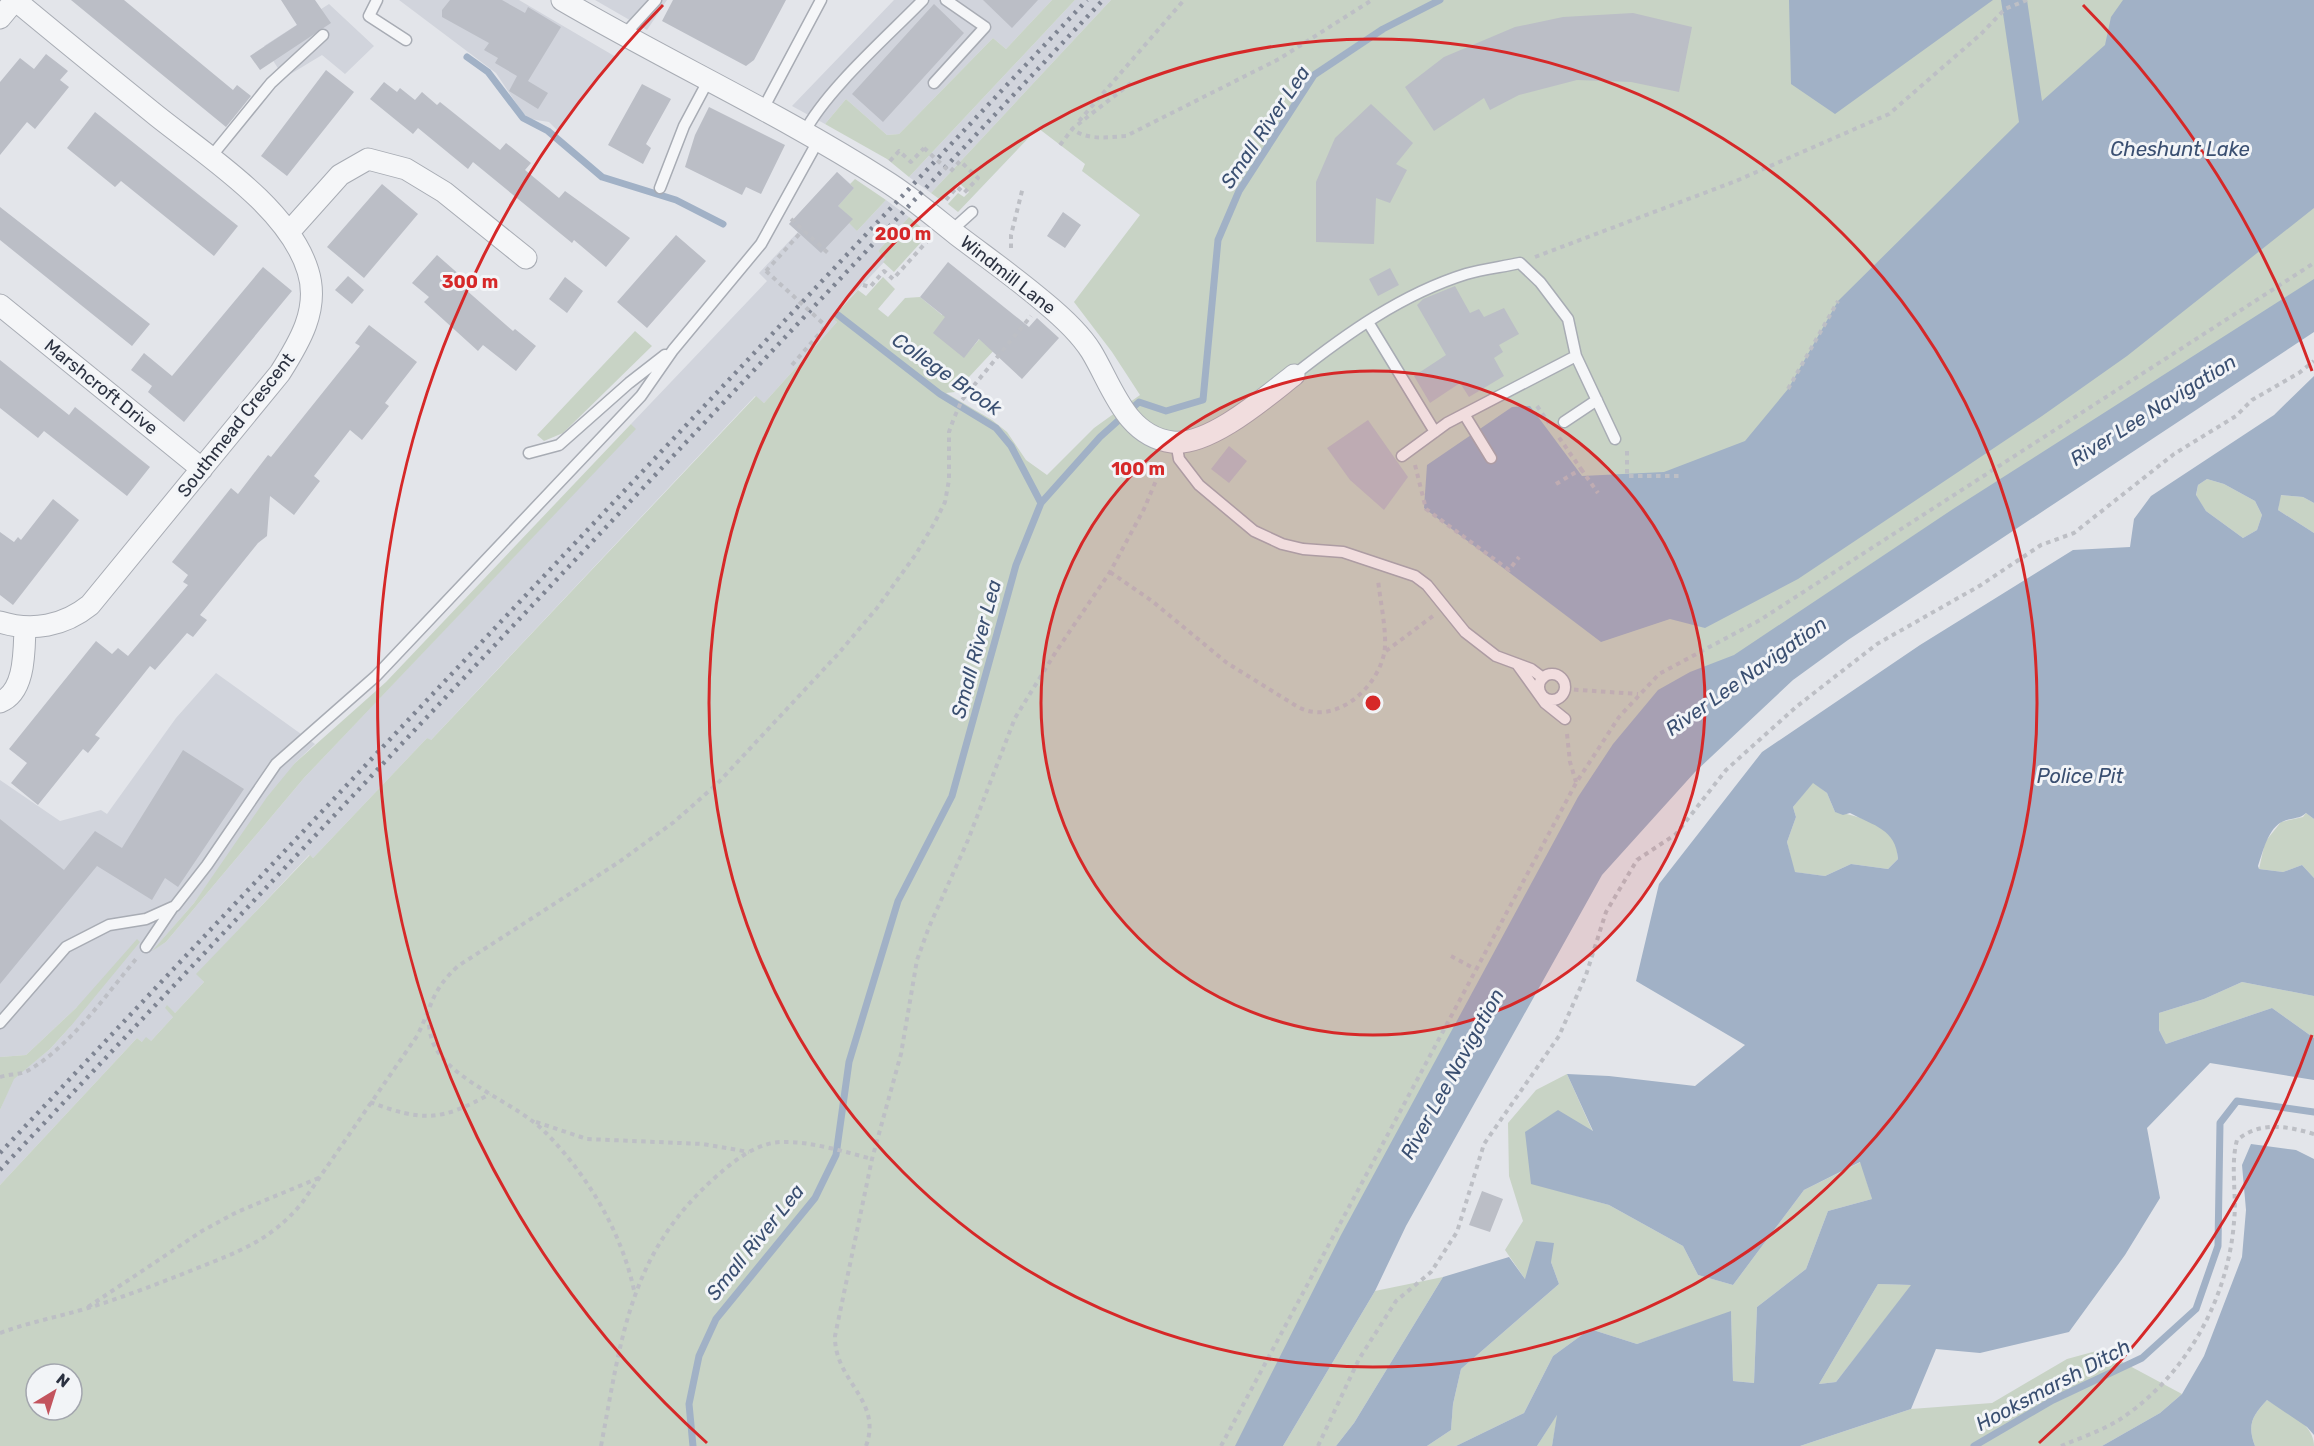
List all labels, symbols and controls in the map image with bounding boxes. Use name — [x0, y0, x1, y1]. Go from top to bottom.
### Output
water label: Small River Lea — [1215, 61, 1315, 193]
water label: Cheshunt Lake — [2110, 137, 2250, 161]
text: 200 m — [875, 223, 931, 245]
street label: Windmill Lane — [956, 231, 1060, 319]
text: 300 m — [442, 271, 498, 293]
water label: College Brook — [888, 328, 1007, 421]
street label: Marshcroft Drive — [40, 334, 162, 440]
street label: Southmead Crescent — [173, 348, 299, 502]
water label: River Lee Navigation — [2065, 349, 2241, 471]
text: 100 m — [1111, 458, 1165, 480]
water label: Small River Lea — [946, 577, 1006, 721]
water label: River Lee Navigation — [1661, 611, 1831, 741]
centre of rings — [1363, 693, 1383, 713]
water label: Police Pit — [2037, 764, 2124, 788]
water label: River Lee Navigation — [1395, 984, 1509, 1164]
water label: Small River Lea — [701, 1179, 809, 1305]
water label: Hooksmarsh Ditch — [1972, 1334, 2134, 1436]
north arrow — [24, 1362, 84, 1422]
text: N — [53, 1370, 73, 1392]

